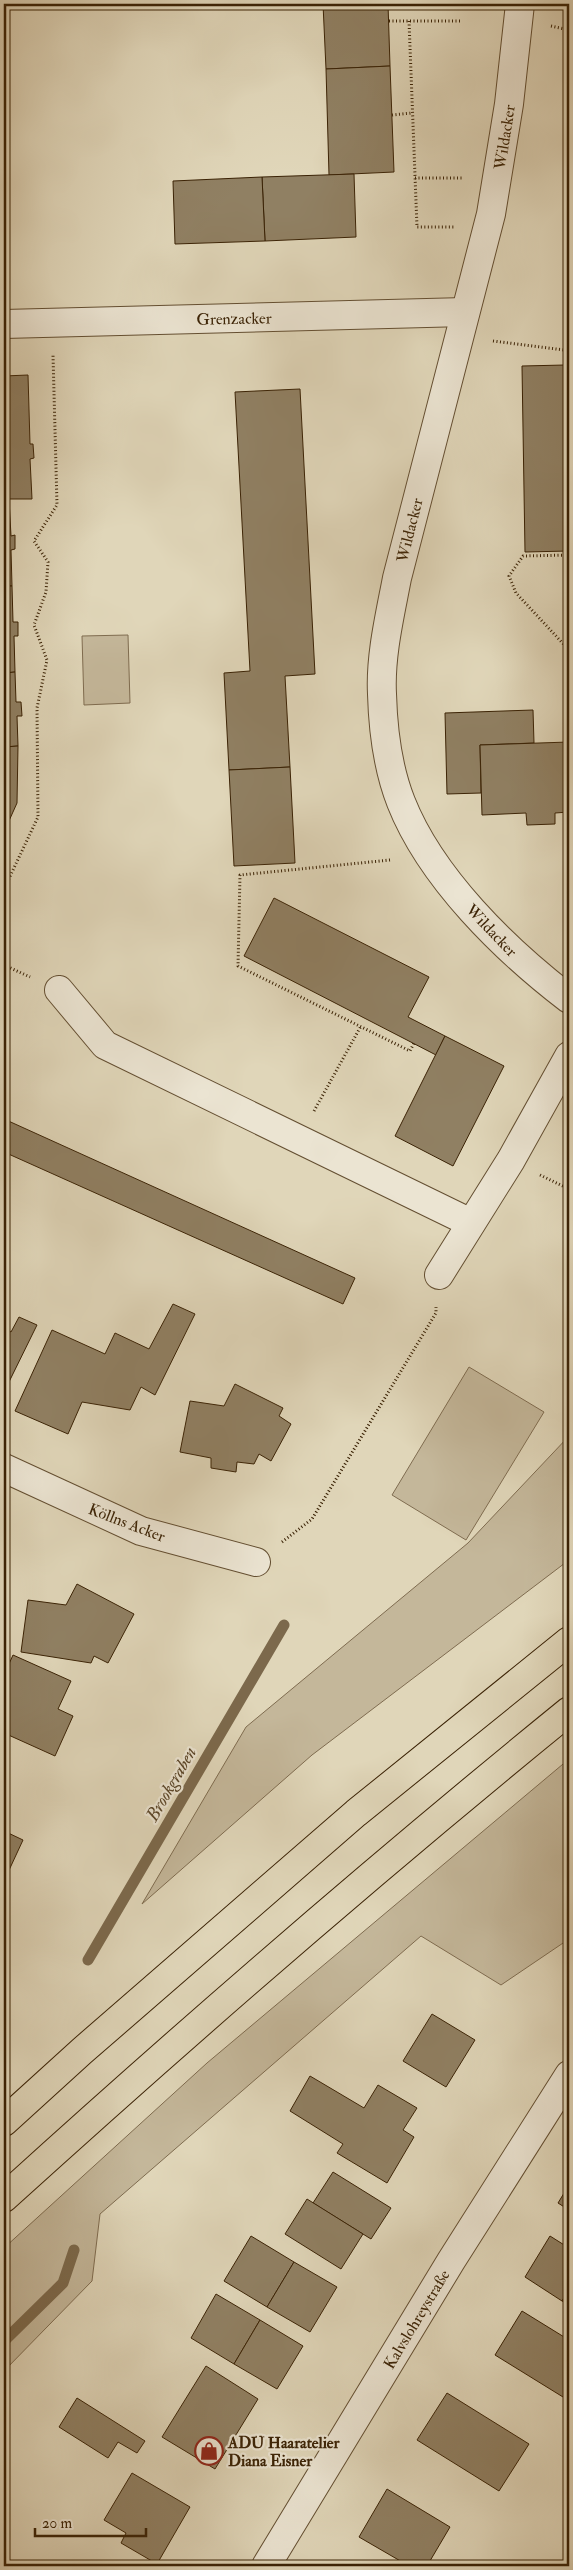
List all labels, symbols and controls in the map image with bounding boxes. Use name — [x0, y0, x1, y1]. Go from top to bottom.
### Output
street label: Wildacker — [490, 103, 520, 172]
street label: Grenzacker — [196, 308, 272, 330]
street label: Wildacker — [392, 496, 428, 565]
street label: Wildacker — [461, 899, 521, 961]
street label: Köllns Acker — [85, 1499, 168, 1547]
water label: Brookgraben — [140, 1743, 202, 1826]
street label: Kalvslohreystraße — [379, 2266, 455, 2373]
place label: ADU Haaratelier Diana Eisner — [227, 2433, 341, 2471]
shop icon: ADU Haaratelier Diana Eisner — [194, 2436, 224, 2466]
scale bar — [35, 2505, 146, 2537]
text: 20 m — [42, 2514, 72, 2533]

